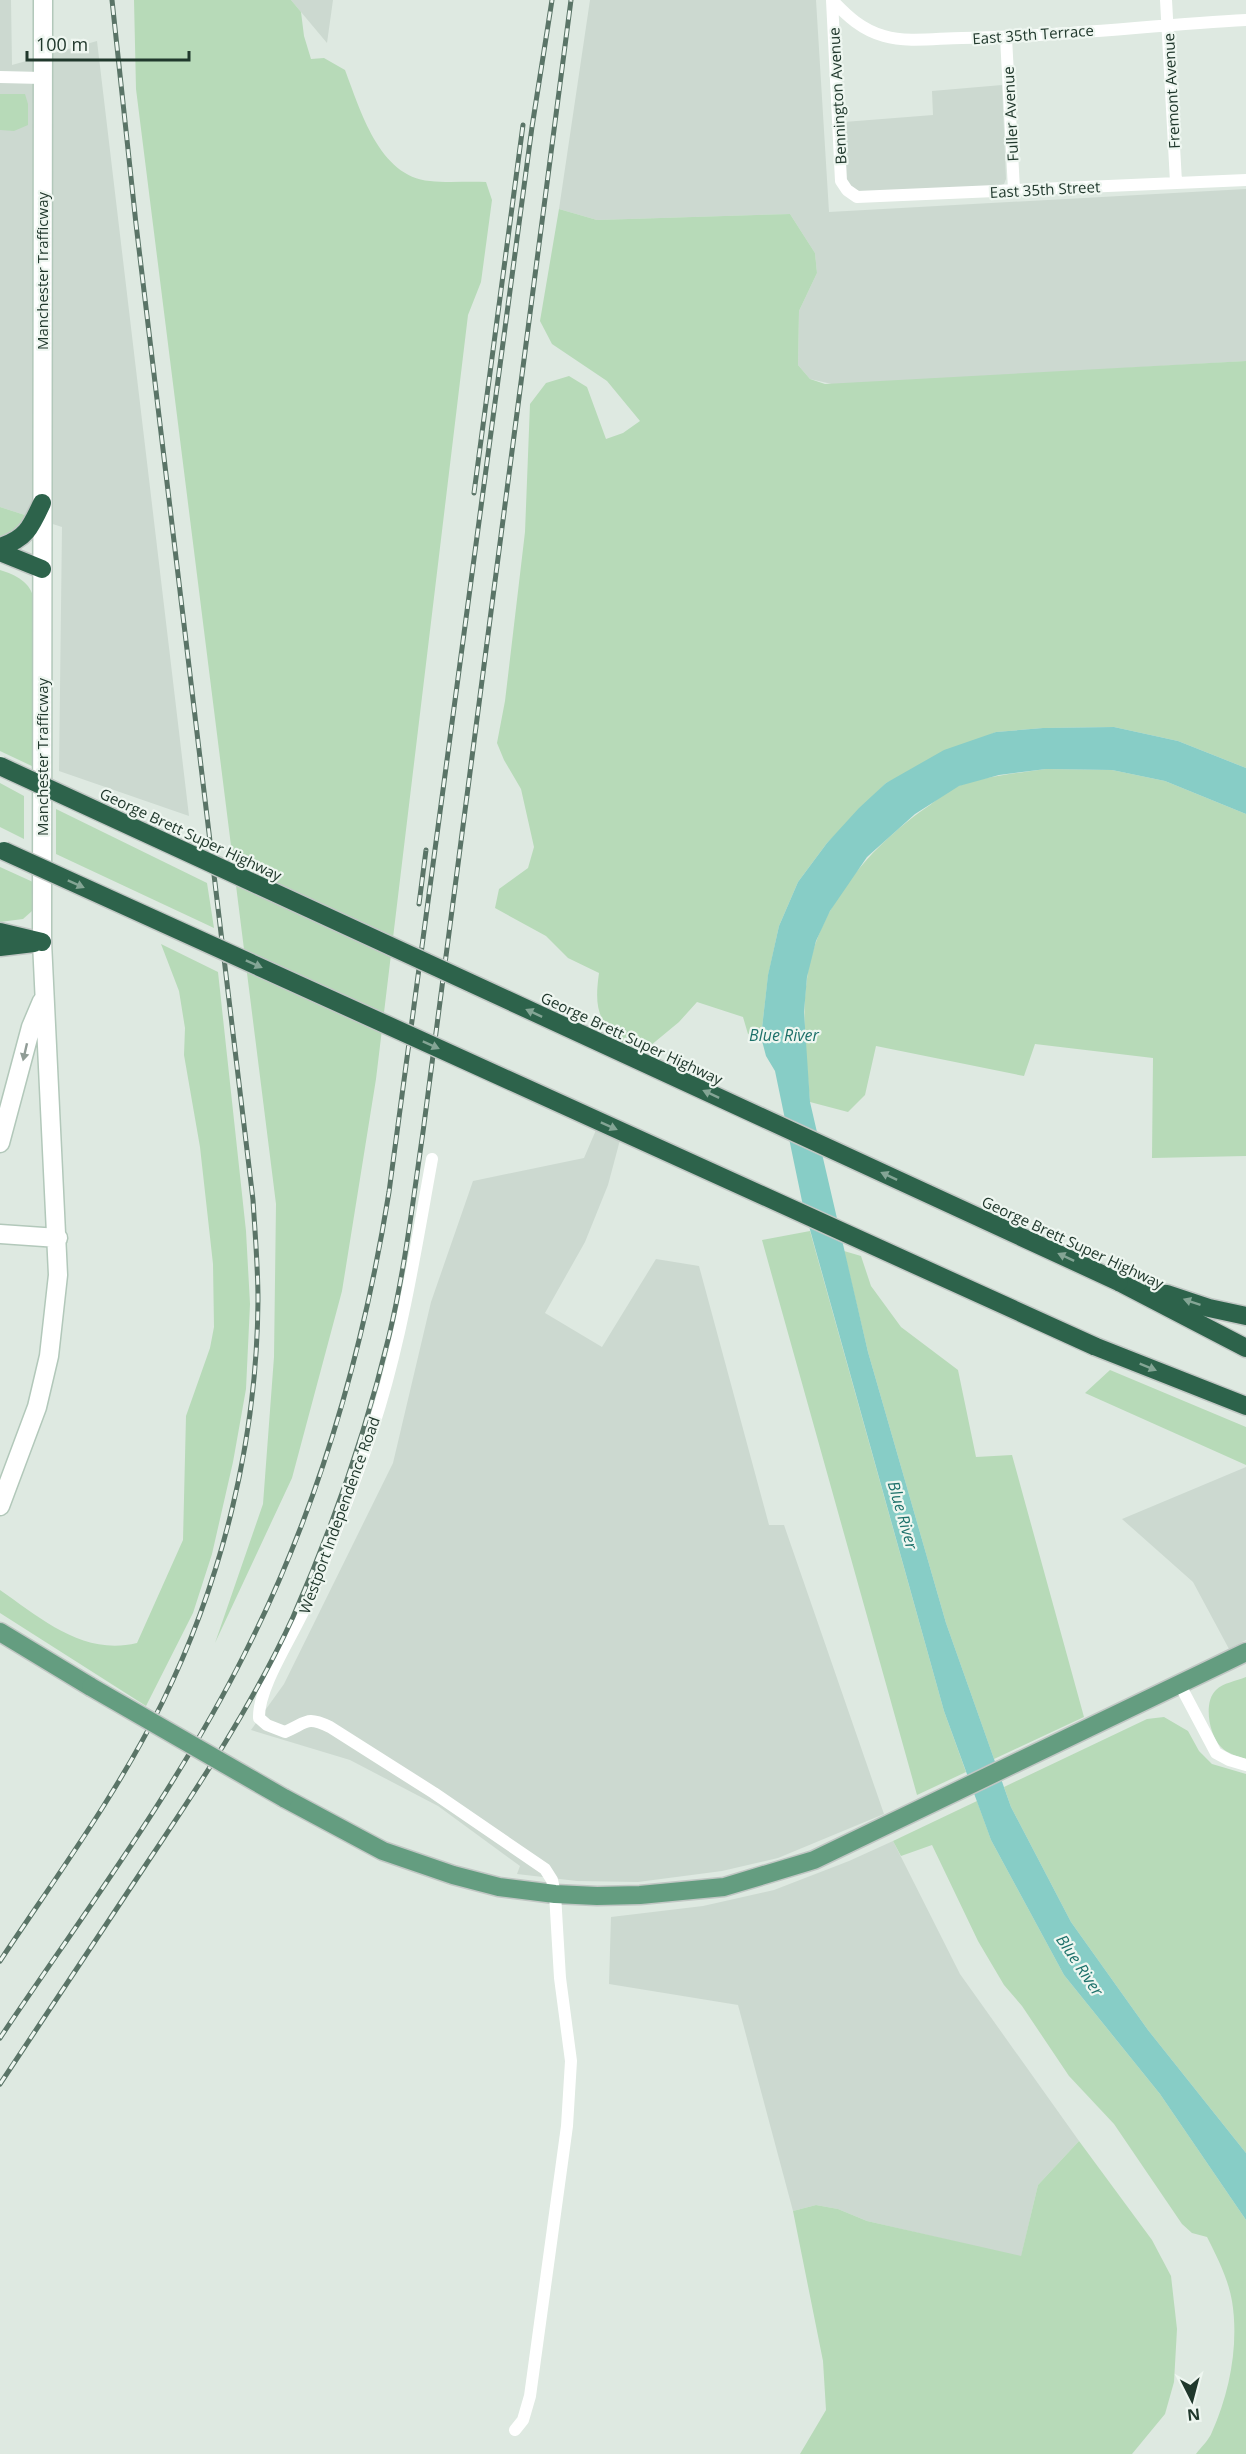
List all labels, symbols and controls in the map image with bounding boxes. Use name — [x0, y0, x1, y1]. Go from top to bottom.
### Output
street label: East 35th Terrace — [972, 20, 1094, 48]
scale bar — [27, 24, 189, 62]
street label: Bennington Avenue — [823, 27, 851, 165]
text: 100 m — [36, 32, 88, 56]
street label: Fremont Avenue — [1158, 33, 1184, 149]
street label: Fuller Avenue — [998, 66, 1022, 162]
street label: East 35th Street — [989, 176, 1101, 202]
street label: Manchester Trafficway — [32, 192, 52, 350]
street label: Manchester Trafficway — [32, 678, 52, 836]
street label: George Brett Super Highway — [97, 783, 286, 885]
one-way arrow — [68, 879, 85, 888]
one-way arrow — [245, 960, 262, 969]
street label: George Brett Super Highway — [538, 987, 727, 1089]
one-way arrow — [526, 1008, 543, 1017]
water label: Blue River — [749, 1024, 820, 1046]
one-way arrow — [423, 1040, 441, 1050]
one-way arrow — [20, 1043, 30, 1061]
one-way arrow — [703, 1090, 720, 1099]
one-way arrow — [600, 1121, 617, 1130]
one-way arrow — [880, 1171, 897, 1180]
street label: George Brett Super Highway — [979, 1191, 1168, 1293]
one-way arrow — [1057, 1253, 1074, 1262]
one-way arrow — [1183, 1297, 1201, 1307]
one-way arrow — [1140, 1362, 1158, 1372]
street label: Westport Independence Road — [294, 1414, 384, 1616]
water label: Blue River — [883, 1478, 923, 1552]
water label: Blue River — [1051, 1930, 1109, 2001]
north arrow — [1162, 2370, 1222, 2430]
text: N — [1186, 2403, 1201, 2427]

